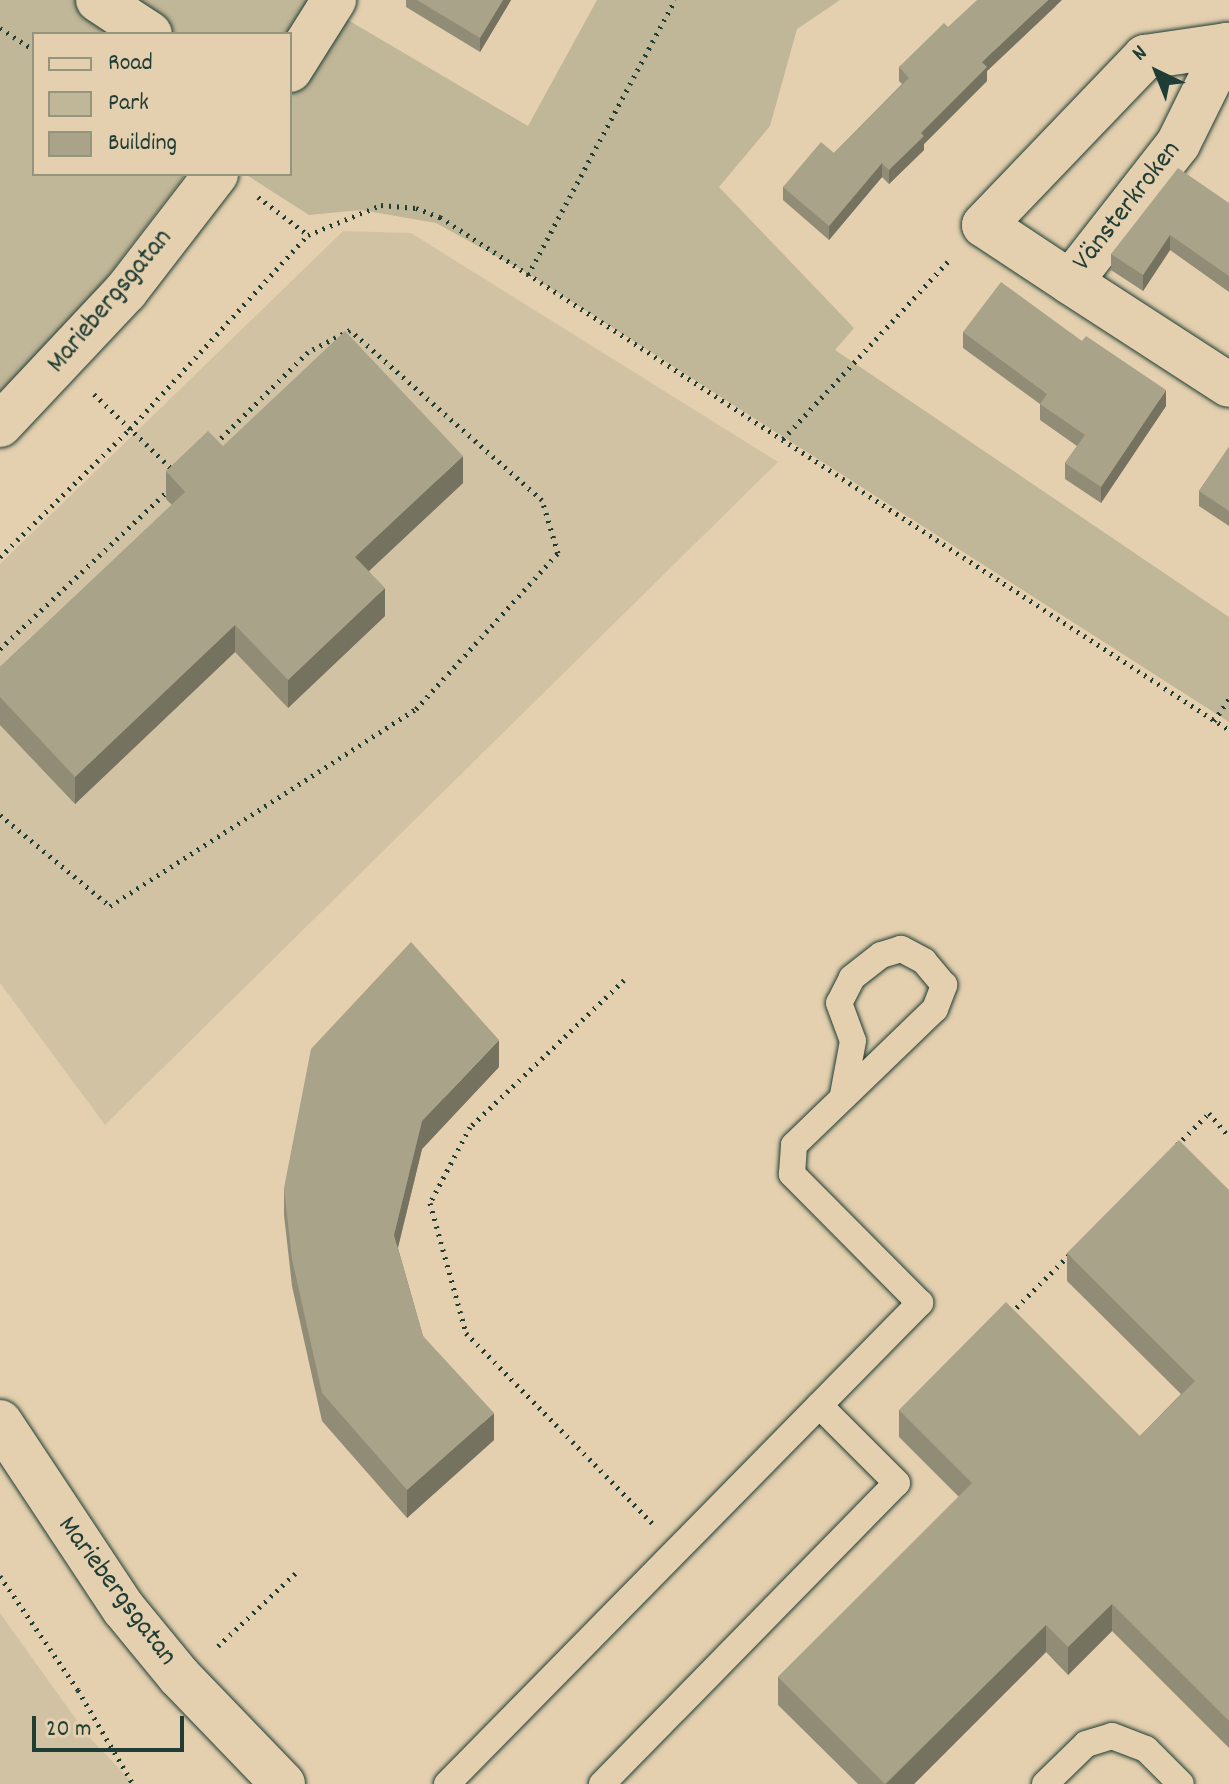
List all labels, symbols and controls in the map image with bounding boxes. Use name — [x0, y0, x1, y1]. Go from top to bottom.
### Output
legend — [32, 32, 292, 176]
north arrow — [1117, 32, 1197, 112]
text: N — [1126, 39, 1155, 69]
text: Road — [108, 47, 153, 81]
text: Park — [108, 87, 149, 121]
text: Building — [108, 127, 177, 161]
street label: Vänsterkroken — [1067, 135, 1189, 279]
street label: Mariebergsgatan — [41, 223, 181, 381]
street label: Mariebergsgatan — [49, 1511, 183, 1673]
scale bar — [36, 1700, 188, 1750]
text: 20 m — [46, 1713, 92, 1747]

